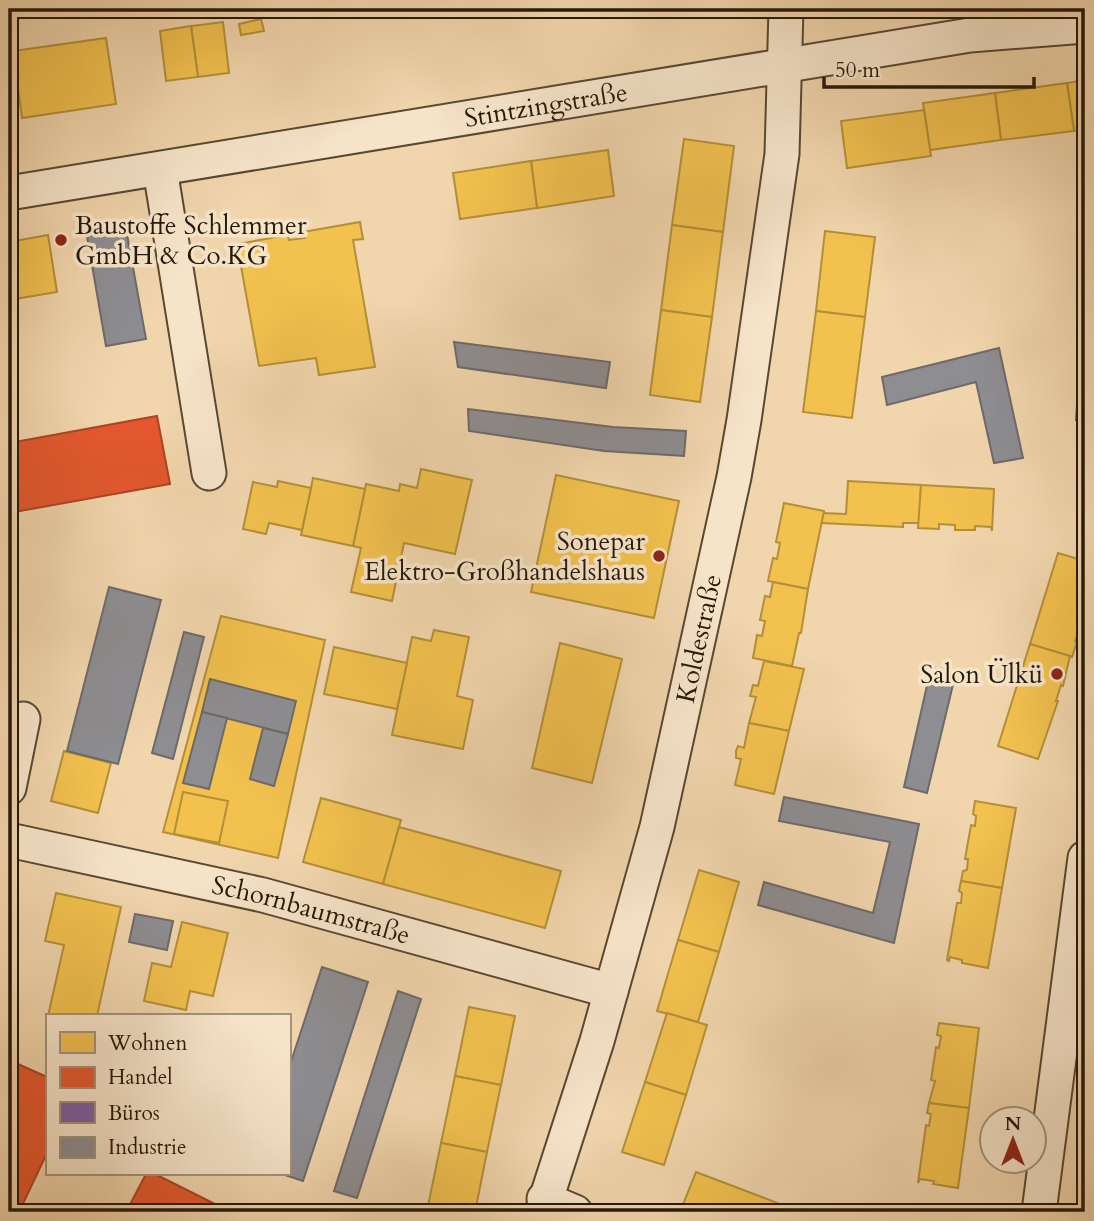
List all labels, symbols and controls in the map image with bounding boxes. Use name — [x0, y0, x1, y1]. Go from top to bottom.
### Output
scale bar — [824, 46, 1034, 90]
text: 50 m — [835, 56, 880, 85]
street label: Stintzingstraße — [462, 75, 630, 136]
place label: Baustoffe Schlemmer GmbH & Co.KG — [75, 208, 307, 273]
marker: Baustoffe Schlemmer GmbH & Co.KG — [53, 232, 69, 248]
place label: Sonepar Elektro-Großhandelshaus — [364, 524, 646, 589]
marker: Sonepar Elektro-Großhandelshaus — [651, 548, 667, 564]
street label: Koldestraße — [668, 571, 730, 706]
place label: Salon Ülkü — [920, 657, 1043, 692]
marker: Salon Ülkü — [1049, 666, 1065, 682]
street label: Schornbaumstraße — [209, 867, 414, 953]
legend — [46, 1014, 290, 1176]
text: Wohnen — [107, 1029, 188, 1058]
text: Handel — [108, 1063, 173, 1092]
text: Büros — [108, 1099, 160, 1128]
north arrow — [978, 1106, 1048, 1176]
text: N — [1005, 1111, 1022, 1137]
text: Industrie — [108, 1133, 187, 1162]

